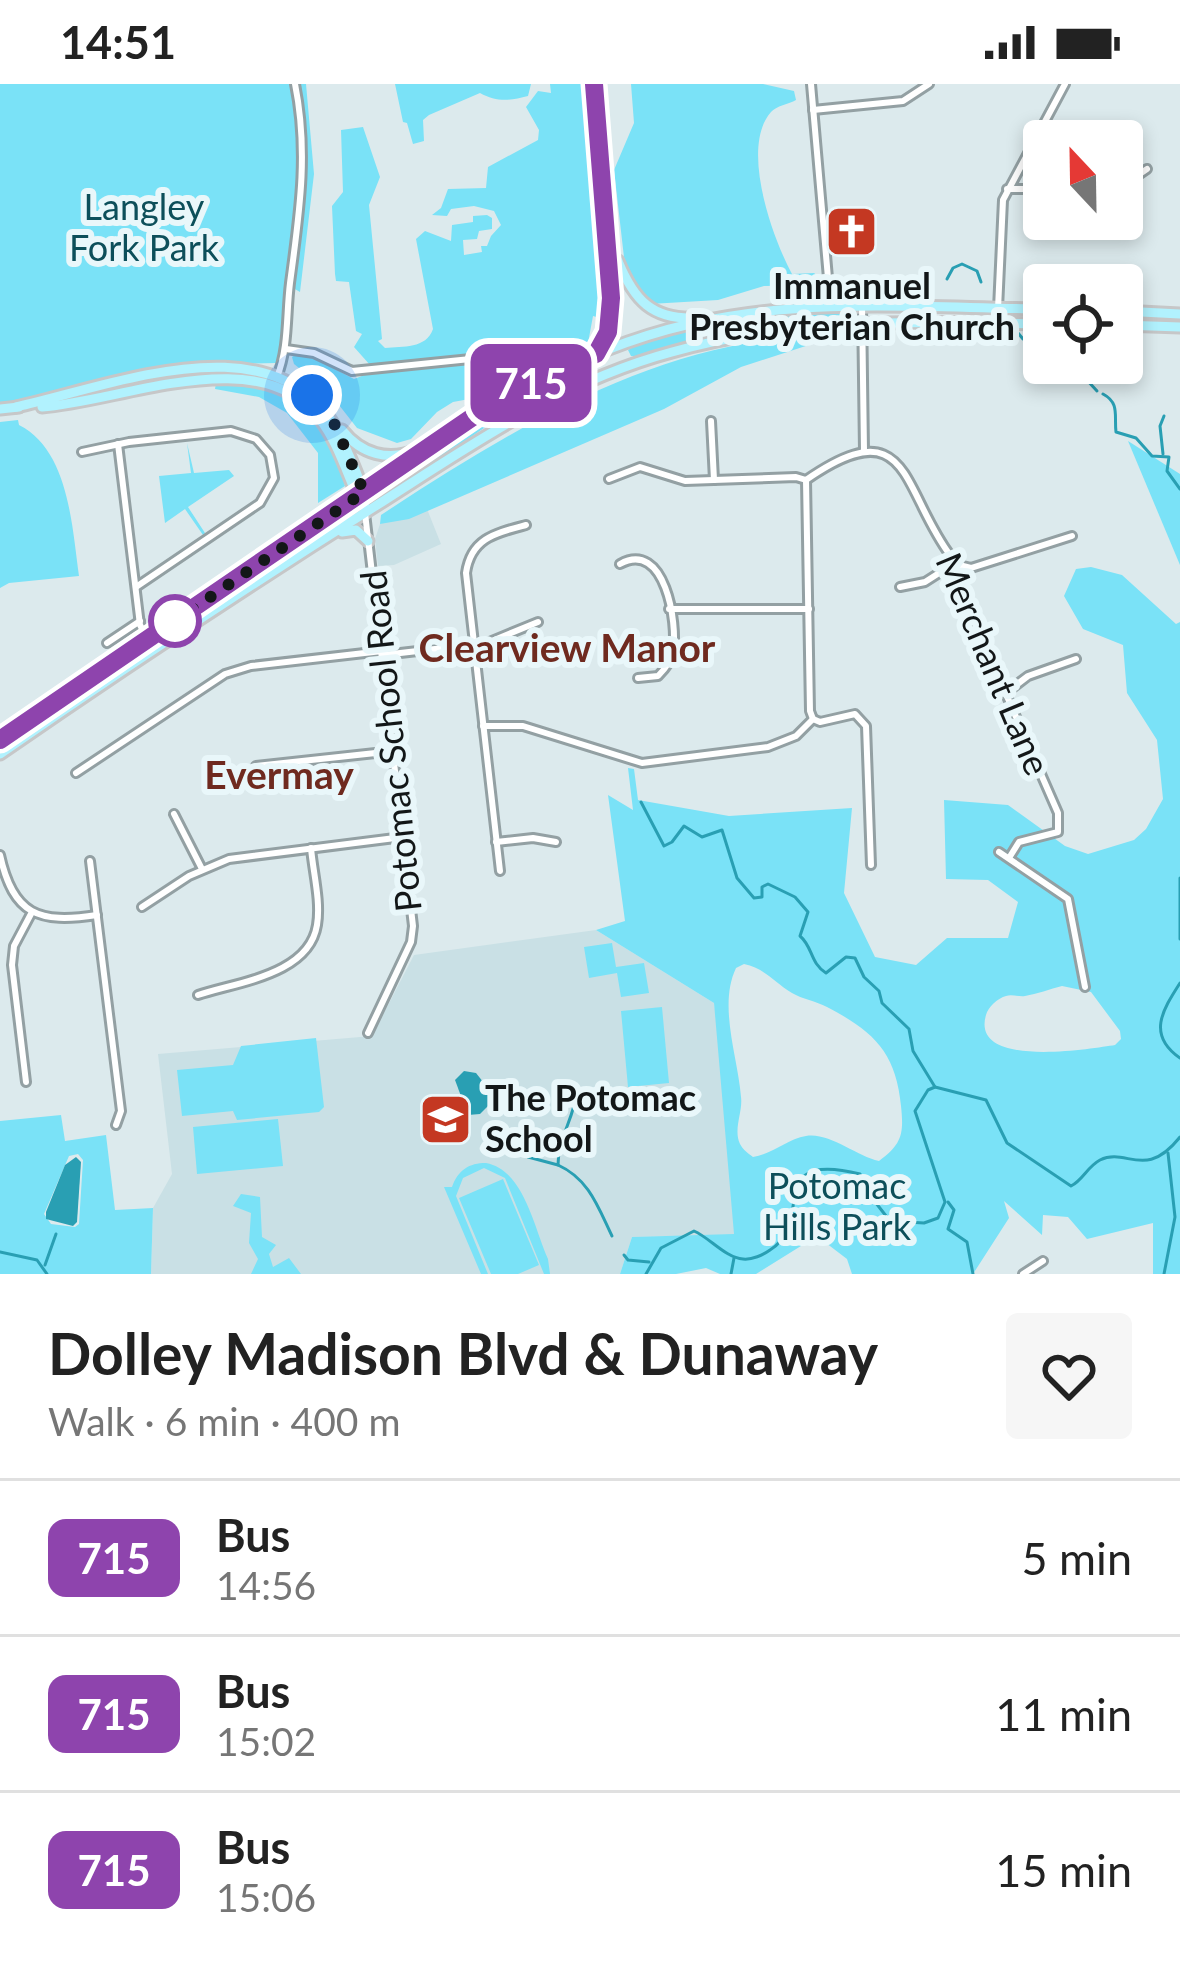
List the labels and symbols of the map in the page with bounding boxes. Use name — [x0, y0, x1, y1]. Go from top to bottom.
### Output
north arrow — [1023, 120, 1143, 240]
park label: Langley Fork Park — [69, 184, 220, 269]
church icon: Immanuel Presbyterian Church — [824, 203, 880, 259]
place label: Immanuel Presbyterian Church — [689, 263, 1015, 348]
line badge: 715 — [462, 344, 600, 422]
your location — [282, 365, 342, 425]
street label: Merchant Lane — [927, 546, 1060, 781]
street label: Potomac School Road — [350, 568, 430, 914]
unlabelled marker — [150, 596, 200, 646]
district label: Clearview Manor — [419, 624, 716, 670]
district label: Evermay — [204, 751, 354, 797]
place label: The Potomac School — [485, 1075, 696, 1160]
school or university icon: The Potomac School — [418, 1091, 474, 1147]
park label: Potomac Hills Park — [763, 1163, 912, 1248]

